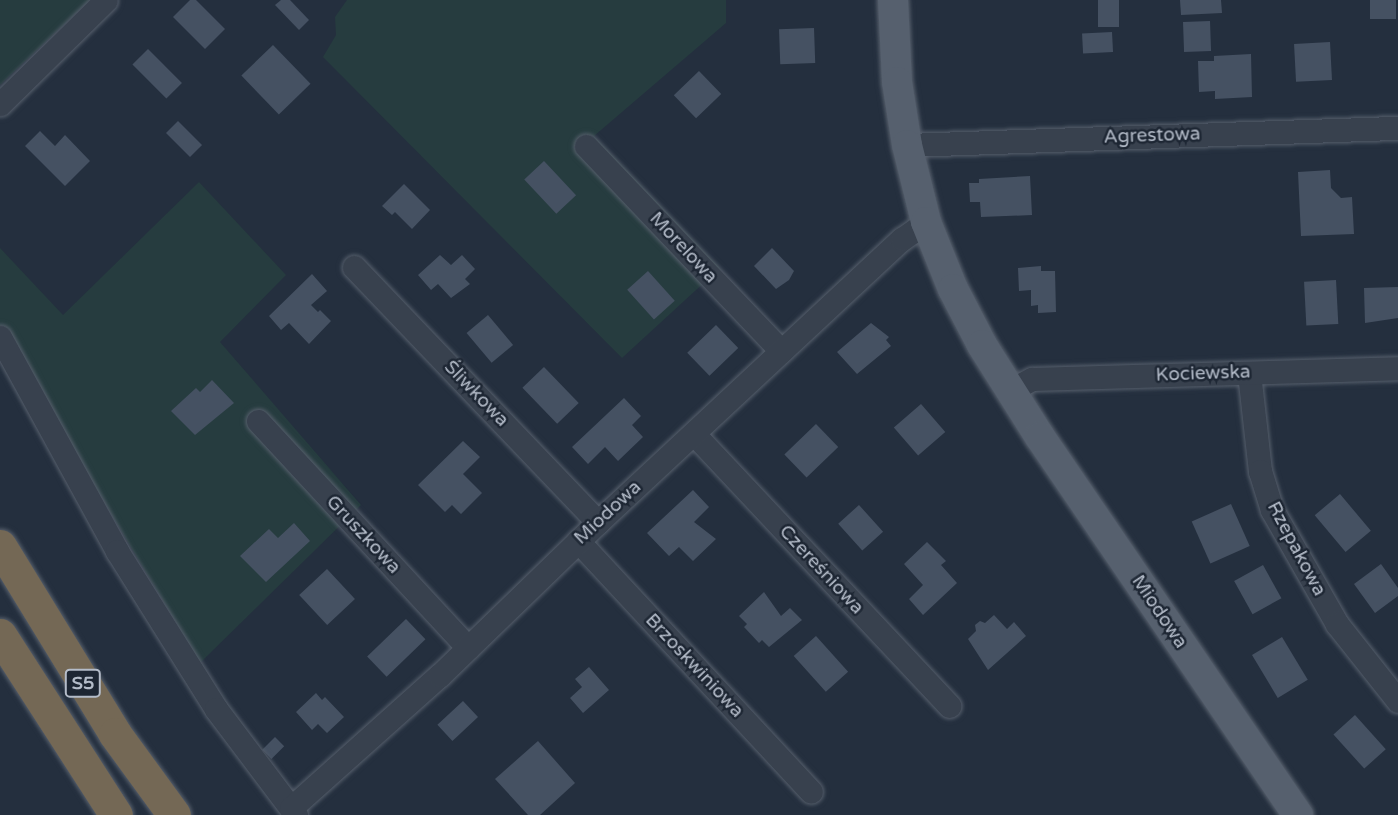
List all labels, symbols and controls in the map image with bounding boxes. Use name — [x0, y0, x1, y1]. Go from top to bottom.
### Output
street label: Agrestowa — [1103, 123, 1201, 149]
street label: Morelowa — [644, 208, 722, 288]
street label: Śliwkowa — [439, 356, 513, 432]
street label: Kociewska — [1155, 361, 1251, 387]
street label: Miodowa — [570, 476, 646, 550]
street label: Gruszkowa — [321, 491, 405, 579]
street label: Rzepakowa — [1262, 498, 1330, 600]
street label: Czereśniowa — [774, 521, 868, 619]
street label: Miodowa — [1126, 571, 1192, 653]
street label: Brzoskwiniowa — [640, 609, 748, 723]
road number: S5 — [64, 668, 102, 698]

